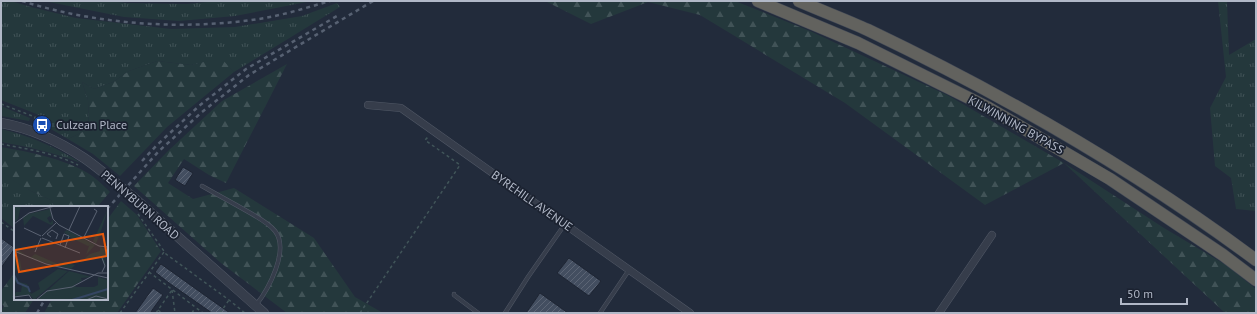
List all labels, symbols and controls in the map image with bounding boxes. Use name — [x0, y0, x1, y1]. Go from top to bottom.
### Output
street label: KILWINNING BYPASS — [966, 92, 1067, 157]
bus stop icon: Culzean Place — [31, 114, 53, 136]
place label: Culzean Place — [56, 117, 127, 132]
street label: PENNYBURN ROAD — [98, 167, 183, 243]
street label: BYREHILL AVENUE — [489, 167, 576, 234]
inset map — [14, 206, 108, 300]
scale bar — [1121, 280, 1187, 306]
text: 50 m — [1127, 286, 1153, 301]

